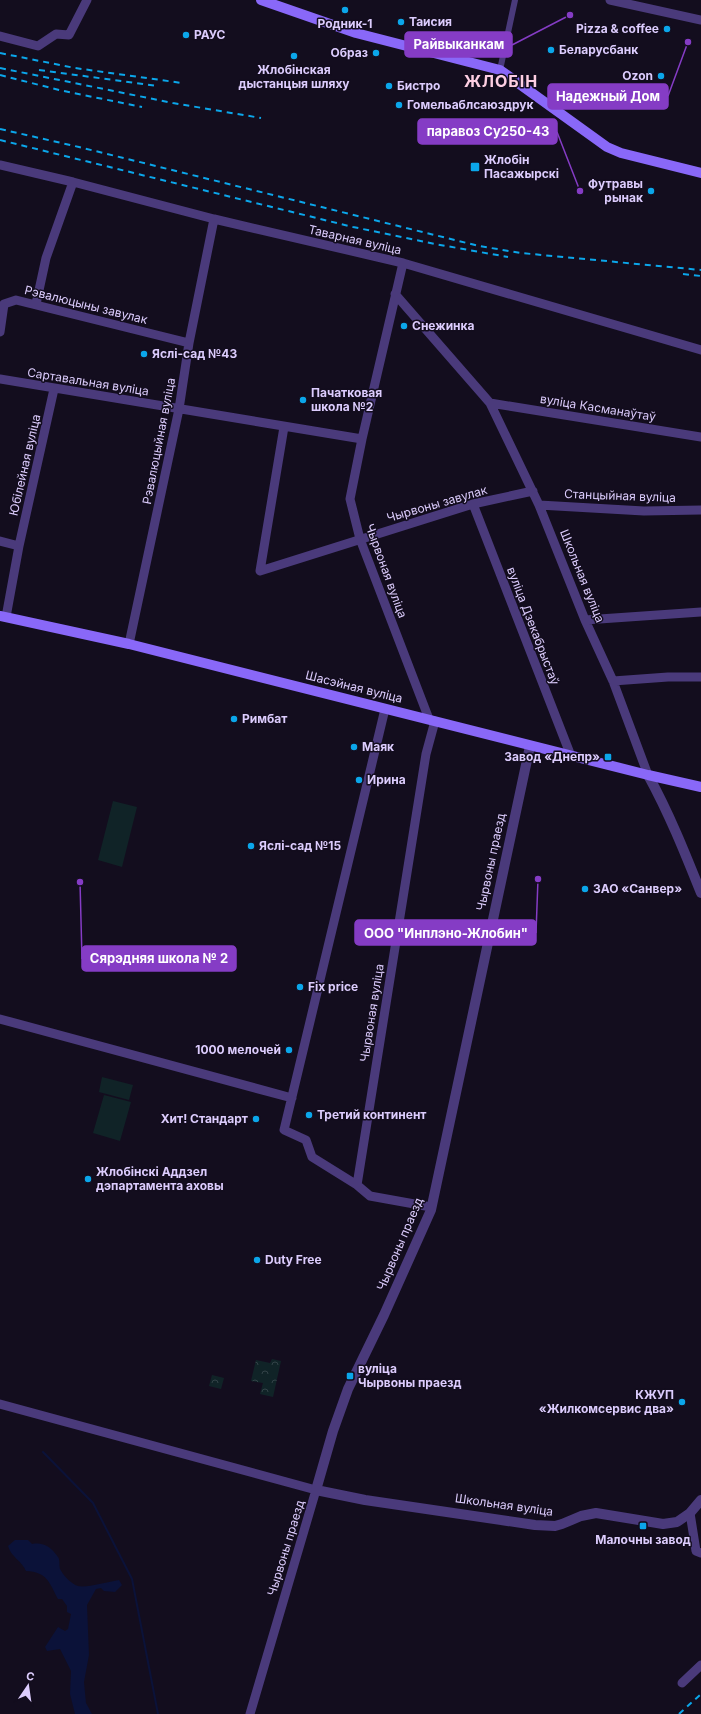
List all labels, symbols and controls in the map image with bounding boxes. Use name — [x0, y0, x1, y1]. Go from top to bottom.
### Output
marker: Родник-1 — [340, 5, 350, 15]
place label: Таисия — [409, 14, 452, 29]
place label: Родник-1 — [317, 16, 373, 31]
marker: Таисия — [396, 17, 406, 27]
place label: Pizza & coffee — [576, 21, 659, 36]
marker: Pizza & coffee — [662, 24, 672, 34]
place label: РАУС — [194, 27, 226, 42]
marker: РАУС — [181, 30, 191, 40]
callout: Райвыканкам — [405, 32, 512, 57]
text: Райвыканкам — [414, 36, 504, 52]
place label: Беларусбанк — [559, 42, 638, 57]
place label: Образ — [331, 45, 368, 60]
marker: Беларусбанк — [546, 45, 556, 55]
marker: Образ — [371, 48, 381, 58]
marker: Жлобінская дыстанцыя шляху — [289, 51, 299, 61]
place label: Жлобінская дыстанцыя шляху — [238, 62, 350, 91]
place label: Ozon — [622, 68, 653, 83]
district label: ЖЛОБІН — [464, 71, 538, 91]
marker: Ozon — [656, 71, 666, 81]
place label: Бистро — [397, 78, 440, 93]
marker: Бистро — [384, 81, 394, 91]
callout: Надежный Дом — [548, 84, 668, 109]
text: Надежный Дом — [556, 88, 660, 104]
place label: Гомельаблсаюздрук — [407, 97, 534, 112]
marker: Гомельаблсаюздрук — [394, 100, 404, 110]
callout: паравоз Су250-43 — [418, 119, 557, 144]
text: паравоз Су250-43 — [427, 123, 549, 139]
place label: Жлобін Пасажырскі — [484, 152, 559, 181]
marker: Жлобін Пасажырскі — [469, 161, 481, 173]
place label: Футравы рынак — [588, 176, 643, 205]
marker: Футравы рынак — [646, 186, 656, 196]
street label: Таварная вуліца — [307, 222, 403, 258]
street label: Рэвалюцыны завулак — [23, 282, 150, 327]
place label: Снежинка — [412, 318, 475, 333]
marker: Снежинка — [399, 321, 409, 331]
place label: Яслі-сад №43 — [152, 346, 237, 361]
marker: Яслі-сад №43 — [139, 349, 149, 359]
street label: Сартавальная вуліца — [26, 364, 150, 399]
street label: Рэвалюцыйная вуліца — [139, 376, 178, 505]
place label: Пачатковая школа №2 — [311, 385, 382, 414]
street label: вуліца Касманаўтаў — [539, 391, 657, 424]
marker: Пачатковая школа №2 — [298, 395, 308, 405]
street label: Юбілейная вуліца — [6, 413, 43, 517]
street label: Чырвоны завулак — [385, 482, 489, 525]
street label: Станцыйная вуліца — [564, 486, 676, 505]
street label: Чырвоная вуліца — [362, 522, 410, 620]
street label: Школьная вуліца — [557, 527, 608, 625]
street label: вуліца Дзекабрыстаў — [504, 565, 563, 687]
street label: Шасэйная вуліца — [304, 667, 404, 706]
place label: Римбат — [242, 711, 287, 726]
marker: Римбат — [229, 714, 239, 724]
place label: Маяк — [362, 739, 394, 754]
marker: Маяк — [349, 742, 359, 752]
place label: Завод «Днепр» — [504, 749, 600, 764]
marker: Завод «Днепр» — [603, 752, 613, 762]
place label: Ирина — [367, 772, 406, 787]
marker: Ирина — [354, 775, 364, 785]
street label: Чырвоны праезд — [473, 811, 508, 912]
place label: Яслі-сад №15 — [259, 838, 341, 853]
marker: Яслі-сад №15 — [246, 841, 256, 851]
place label: ЗАО «Санвер» — [593, 881, 682, 896]
marker: ЗАО «Санвер» — [580, 884, 590, 894]
callout: ООО "Инплэно-Жлобин" — [355, 920, 536, 945]
text: ООО "Инплэно-Жлобин" — [364, 925, 528, 941]
callout: Сярэдняя школа № 2 — [82, 946, 236, 971]
text: Сярэдняя школа № 2 — [90, 950, 228, 966]
street label: Чырвоная вуліца — [356, 963, 387, 1063]
place label: Fix price — [308, 979, 358, 994]
marker: Fix price — [295, 982, 305, 992]
place label: 1000 мелочей — [195, 1042, 281, 1057]
marker: 1000 мелочей — [284, 1045, 294, 1055]
place label: Третий континент — [317, 1107, 427, 1122]
marker: Третий континент — [304, 1110, 314, 1120]
place label: Хит! Стандарт — [161, 1111, 248, 1126]
marker: Хит! Стандарт — [251, 1114, 261, 1124]
place label: Жлобінскі Аддзел дэпартамента аховы — [96, 1164, 224, 1193]
marker: Жлобінскі Аддзел дэпартамента аховы — [83, 1174, 93, 1184]
street label: Чырвоны праезд — [373, 1195, 426, 1293]
place label: Duty Free — [265, 1252, 322, 1267]
marker: Duty Free — [252, 1255, 262, 1265]
place label: вуліца Чырвоны праезд — [358, 1361, 461, 1390]
marker: вуліца Чырвоны праезд — [345, 1371, 355, 1381]
place label: КЖУП «Жилкомсервис два» — [539, 1387, 674, 1416]
marker: КЖУП «Жилкомсервис два» — [677, 1397, 687, 1407]
street label: Школьная вуліца — [454, 1490, 554, 1519]
street label: Чырвоны праезд — [264, 1498, 307, 1598]
marker: Малочны завод — [638, 1521, 648, 1531]
place label: Малочны завод — [595, 1532, 691, 1547]
north arrow — [8, 1666, 48, 1706]
text: С — [25, 1669, 36, 1684]

